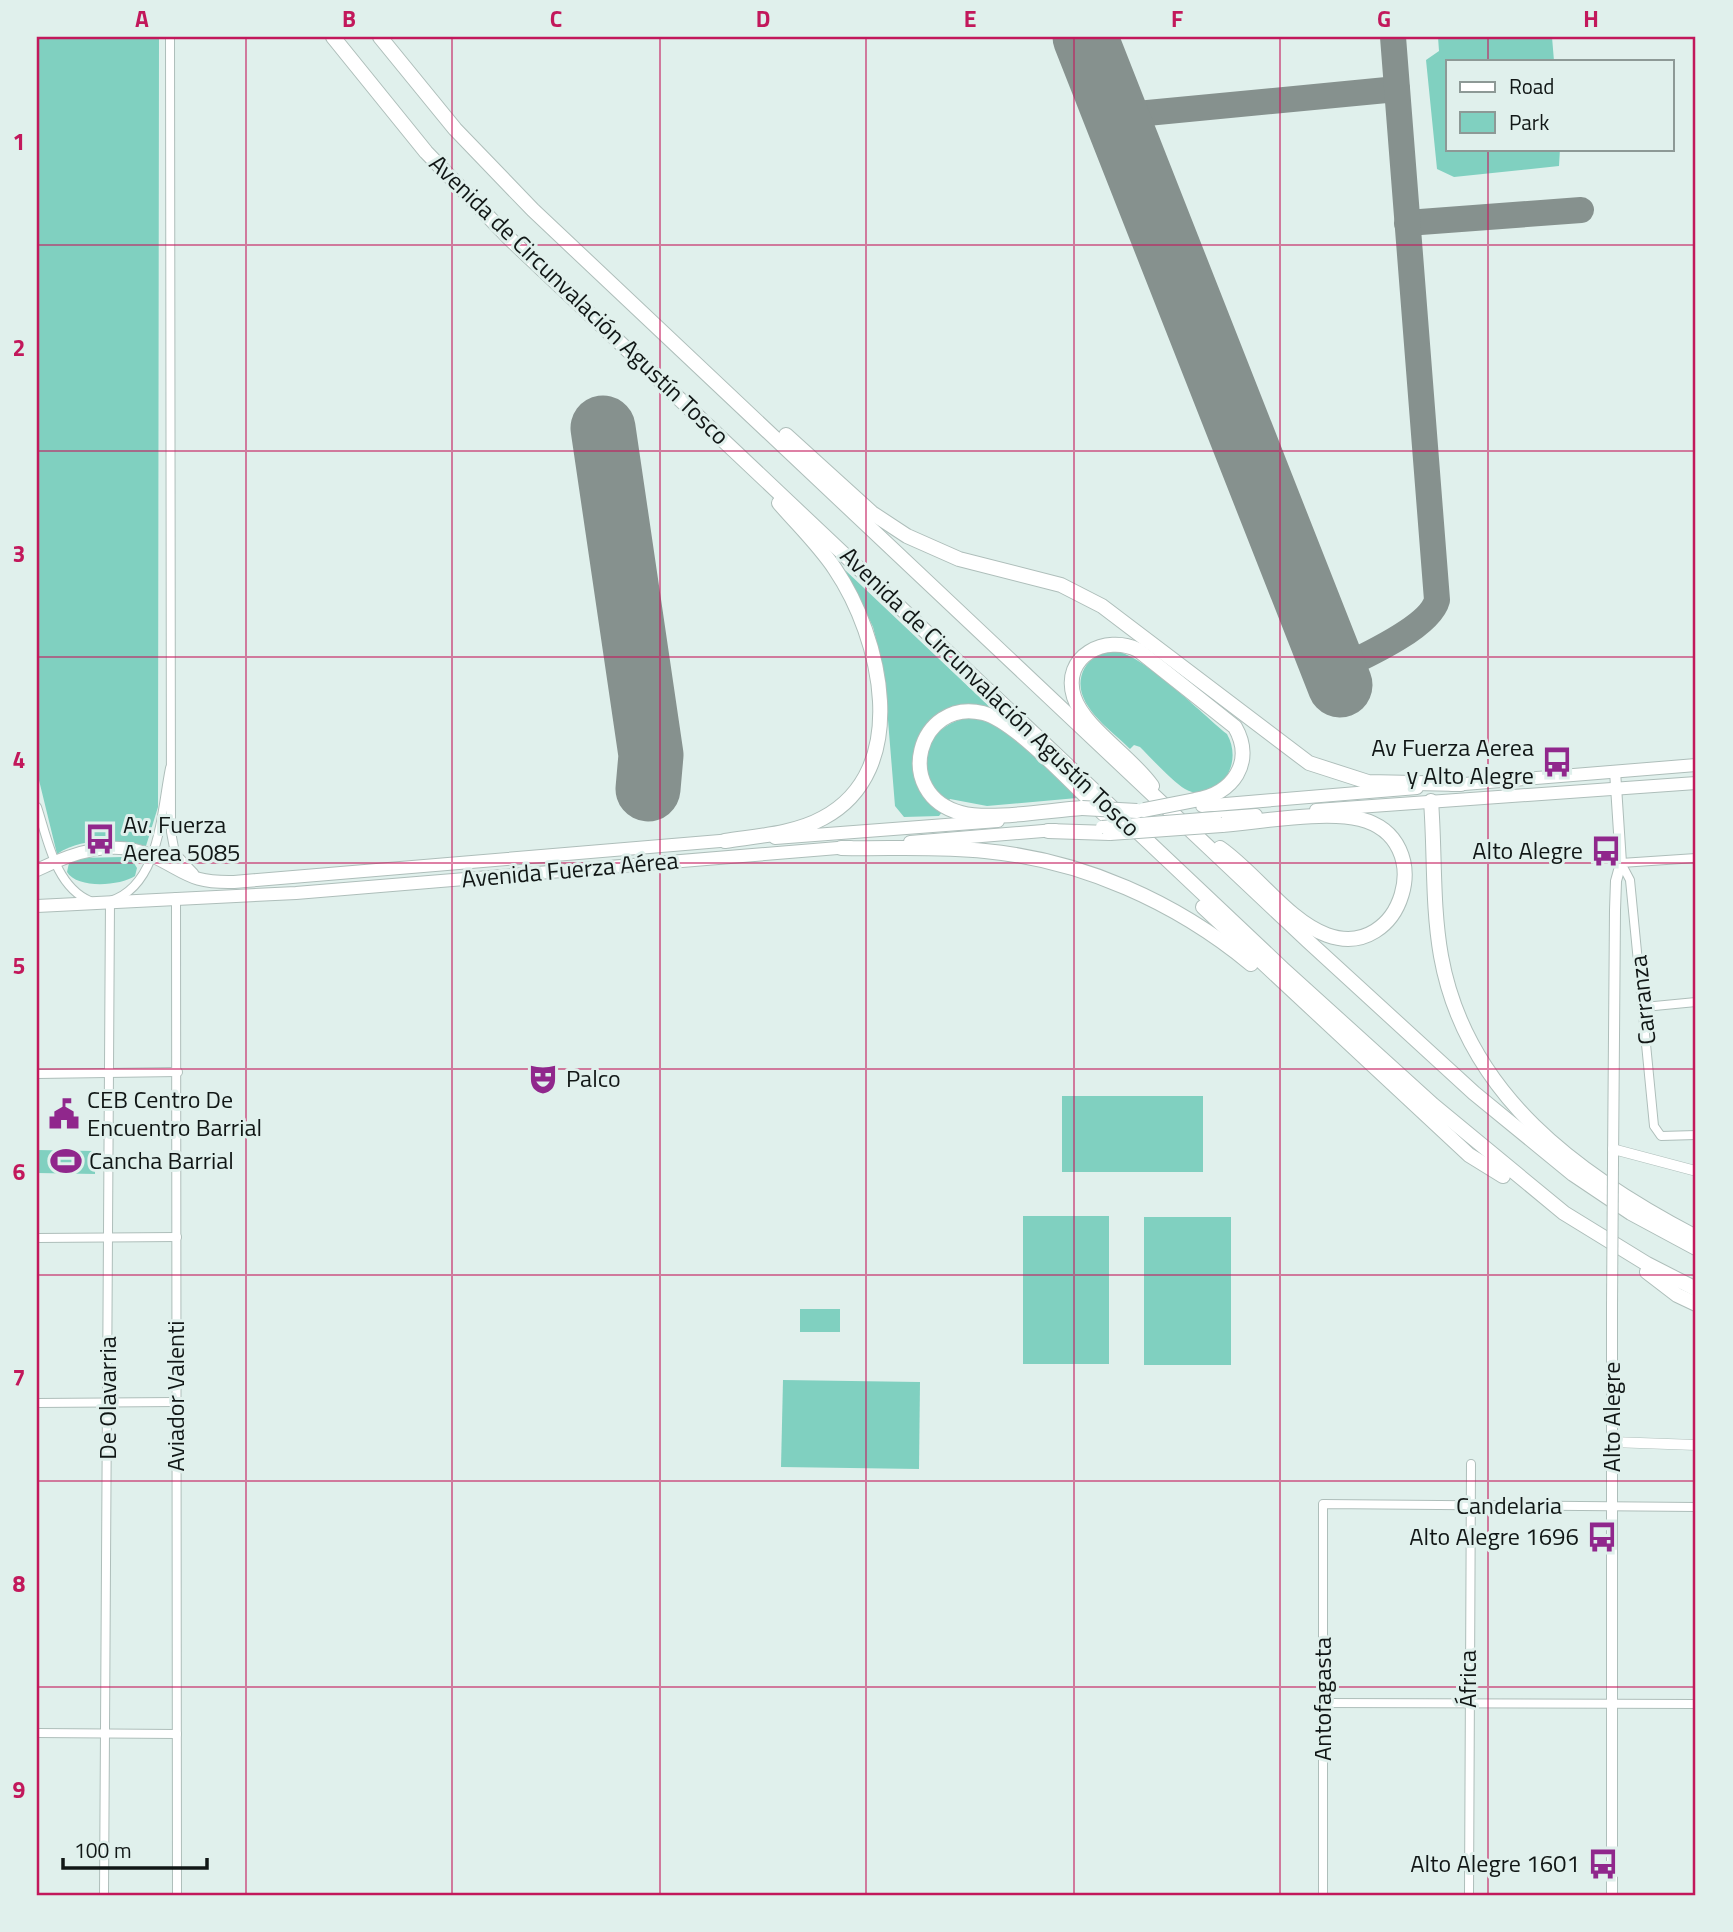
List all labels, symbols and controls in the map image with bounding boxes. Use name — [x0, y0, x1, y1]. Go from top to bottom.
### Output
text: A — [135, 1, 149, 36]
text: B — [342, 1, 356, 36]
text: C — [550, 1, 562, 36]
text: D — [756, 1, 770, 36]
text: E — [964, 1, 976, 36]
text: F — [1171, 1, 1183, 36]
text: G — [1377, 1, 1391, 36]
text: H — [1583, 1, 1599, 36]
legend — [1446, 60, 1674, 150]
text: Road — [1509, 70, 1554, 102]
text: Park — [1509, 106, 1549, 138]
text: 1 — [13, 124, 25, 159]
street label: Avenida de Circunvalación Agustín Tosco — [422, 146, 738, 453]
text: 2 — [13, 330, 25, 365]
text: 3 — [13, 536, 25, 571]
street label: Avenida de Circunvalación Agustín Tosco — [833, 538, 1149, 845]
place label: Av Fuerza Aerea y Alto Alegre — [1371, 729, 1534, 793]
text: 4 — [13, 742, 25, 777]
bus stop icon: Av Fuerza Aerea y Alto Alegre — [1540, 745, 1574, 779]
place label: Av. Fuerza Aerea 5085 — [123, 806, 241, 870]
bus stop icon: Av. Fuerza Aerea 5085 — [83, 822, 117, 856]
place label: Alto Alegre — [1472, 832, 1583, 868]
bus stop icon: Alto Alegre — [1589, 834, 1623, 868]
street label: Avenida Fuerza Aérea — [460, 842, 680, 896]
text: 5 — [13, 948, 25, 983]
street label: Carranza — [1619, 954, 1665, 1047]
place label: Palco — [566, 1060, 621, 1096]
theatre icon: Palco — [526, 1062, 560, 1096]
place label: CEB Centro De Encuentro Barrial — [87, 1081, 262, 1145]
public building icon: CEB Centro De Encuentro Barrial — [47, 1097, 81, 1131]
place label: Cancha Barrial — [89, 1142, 234, 1178]
sports icon: Cancha Barrial — [49, 1144, 83, 1178]
text: 6 — [13, 1154, 26, 1189]
street label: Aviador Valenti — [157, 1320, 193, 1472]
street label: De Olavarria — [89, 1336, 125, 1460]
text: 7 — [13, 1360, 25, 1395]
street label: Alto Alegre — [1593, 1362, 1629, 1472]
street label: Candelaria — [1456, 1487, 1562, 1523]
place label: Alto Alegre 1696 — [1409, 1518, 1579, 1554]
bus stop icon: Alto Alegre 1696 — [1585, 1520, 1619, 1554]
text: 8 — [13, 1566, 26, 1601]
street label: Antofagasta — [1304, 1637, 1340, 1761]
street label: África — [1449, 1650, 1485, 1708]
text: 9 — [13, 1772, 26, 1807]
scale bar — [63, 1827, 206, 1871]
text: 100 m — [74, 1834, 131, 1866]
place label: Alto Alegre 1601 — [1410, 1845, 1580, 1881]
bus stop icon: Alto Alegre 1601 — [1586, 1847, 1620, 1881]

